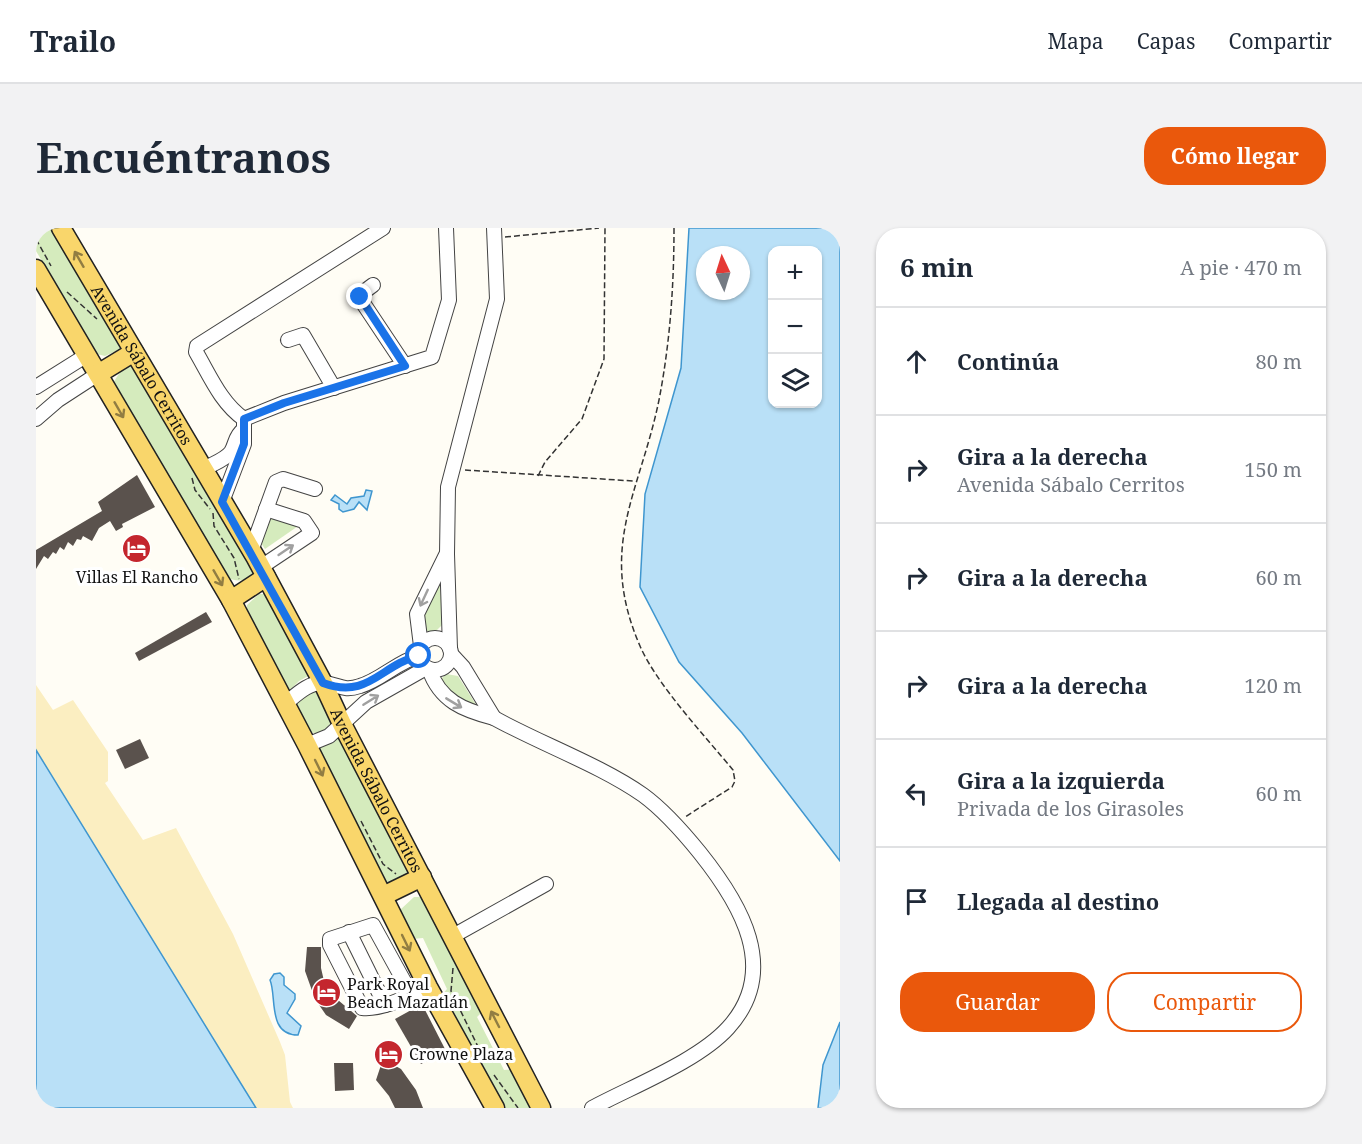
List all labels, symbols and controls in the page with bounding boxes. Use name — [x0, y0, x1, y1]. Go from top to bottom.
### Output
text: Trailo — [30, 22, 116, 60]
text: Mapa — [1047, 27, 1104, 55]
text: Capas — [1137, 27, 1196, 55]
text: Compartir — [1229, 27, 1332, 55]
button: Cómo llegar — [1144, 127, 1326, 185]
text: Encuéntranos — [36, 128, 331, 185]
north arrow — [696, 246, 750, 300]
map controls — [768, 246, 822, 408]
button: + — [768, 246, 822, 300]
text: 6 min — [900, 249, 974, 285]
one-way arrow — [73, 251, 85, 268]
text: A pie · 470 m — [1180, 254, 1302, 281]
street label: Avenida Sábalo Cerritos — [86, 281, 198, 449]
route end — [346, 283, 372, 309]
button: − — [768, 300, 822, 354]
icon: ahead — [900, 345, 933, 378]
text: Continúa — [957, 346, 1059, 376]
text: 80 m — [1256, 348, 1302, 375]
button: layers — [768, 354, 822, 408]
one-way arrow — [114, 400, 125, 418]
text: Gira a la derecha — [957, 441, 1148, 471]
icon: right — [900, 453, 933, 486]
text: 150 m — [1244, 456, 1302, 483]
text: Avenida Sábalo Cerritos — [957, 471, 1185, 498]
hotel icon: Villas El Rancho — [121, 533, 153, 565]
one-way arrow — [278, 544, 294, 556]
icon: right — [900, 561, 933, 594]
text: Gira a la derecha — [957, 562, 1148, 592]
text: 60 m — [1256, 564, 1302, 591]
place label: Villas El Rancho — [76, 566, 198, 588]
one-way arrow — [212, 569, 224, 586]
one-way arrow — [417, 588, 429, 606]
route start — [405, 642, 431, 668]
icon: right — [900, 669, 933, 702]
text: Gira a la derecha — [957, 670, 1148, 700]
text: 120 m — [1244, 672, 1302, 699]
one-way arrow — [362, 693, 379, 705]
one-way arrow — [445, 697, 462, 709]
street label: Avenida Sábalo Cerritos — [325, 704, 428, 876]
one-way arrow — [314, 759, 325, 777]
text: Gira a la izquierda — [957, 765, 1165, 795]
icon: left — [900, 777, 933, 810]
text: 60 m — [1256, 780, 1302, 807]
text: Privada de los Girasoles — [957, 795, 1184, 822]
icon: arrive — [900, 885, 933, 918]
text: Llegada al destino — [957, 886, 1159, 916]
one-way arrow — [400, 934, 412, 951]
button: Guardar — [900, 972, 1095, 1032]
button: Compartir — [1107, 972, 1302, 1032]
place label: Park Royal Beach Mazatlán — [347, 973, 468, 1013]
hotel icon: Park Royal Beach Mazatlán — [310, 977, 342, 1009]
one-way arrow — [489, 1010, 501, 1028]
hotel icon: Crowne Plaza — [372, 1038, 404, 1070]
place label: Crowne Plaza — [409, 1043, 513, 1065]

